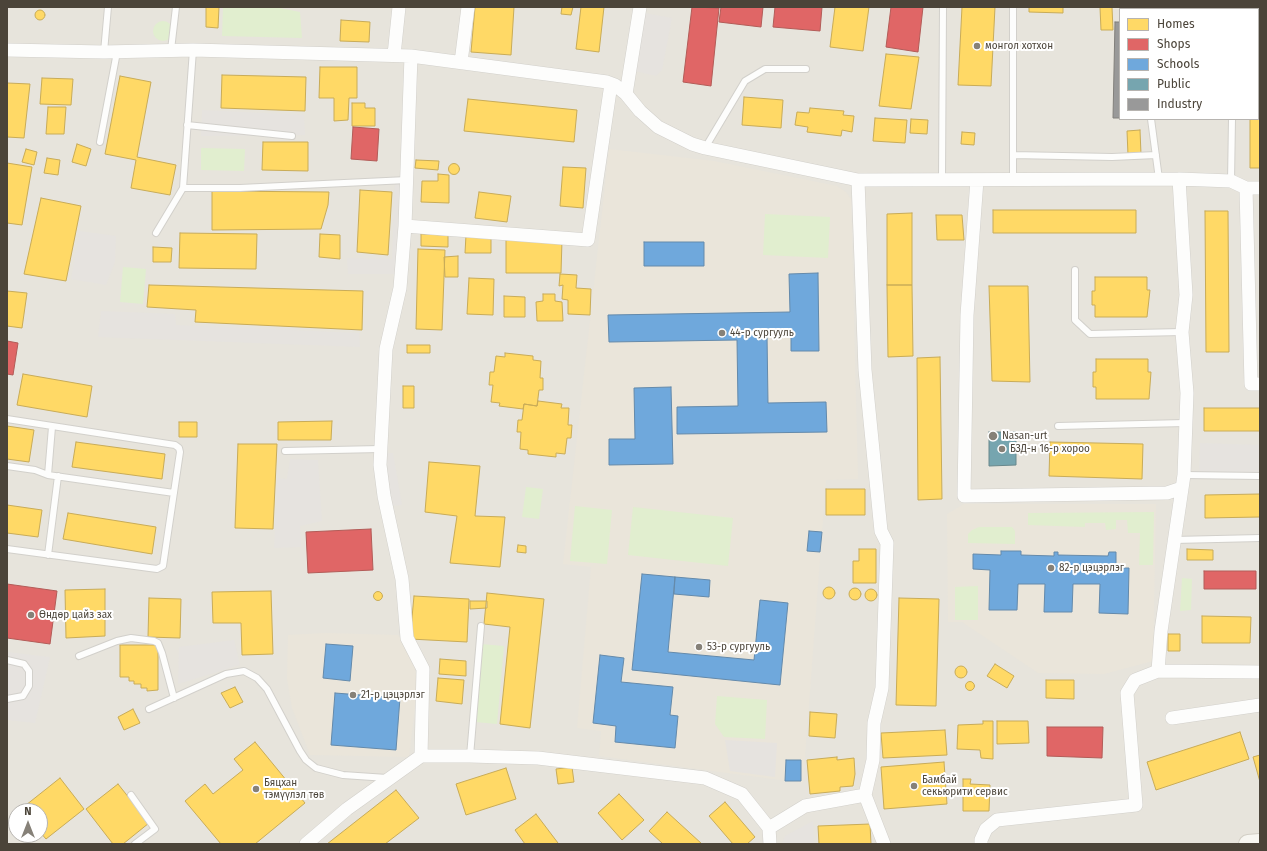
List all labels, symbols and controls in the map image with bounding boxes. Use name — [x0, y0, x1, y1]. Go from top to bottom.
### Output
legend — [1119, 8, 1259, 120]
text: Homes — [1157, 17, 1195, 31]
text: Shops — [1157, 37, 1190, 51]
place label: монгол хотхон — [985, 40, 1053, 52]
marker: монгол хотхон — [972, 41, 982, 51]
text: Schools — [1157, 57, 1199, 71]
text: Public — [1157, 77, 1190, 91]
text: Industry — [1157, 97, 1202, 111]
place label: 44-р сургууль — [730, 327, 794, 339]
marker: 44-р сургууль — [717, 328, 727, 338]
marker: Nasan-urt — [987, 430, 999, 442]
place label: Nasan-urt — [1002, 430, 1047, 442]
place label: БЗД-н 16-р хороо — [1010, 443, 1090, 455]
marker: БЗД-н 16-р хороо — [997, 444, 1007, 454]
place label: 82-р цэцэрлэг — [1059, 562, 1124, 574]
marker: 82-р цэцэрлэг — [1046, 563, 1056, 573]
place label: Өндөр цайз зах — [39, 609, 112, 621]
marker: Өндөр цайз зах — [26, 610, 36, 620]
place label: 53-р сургууль — [707, 641, 770, 653]
marker: 53-р сургууль — [694, 642, 704, 652]
place label: 21-р цэцэрлэг — [361, 689, 425, 701]
marker: 21-р цэцэрлэг — [348, 690, 358, 700]
place label: Бамбай секьюрити сервис — [922, 774, 1008, 798]
place label: Бяцхан тэмүүлэл төв — [264, 777, 324, 800]
marker: Бамбай секьюрити сервис — [909, 781, 919, 791]
marker: Бяцхан тэмүүлэл төв — [251, 784, 261, 794]
north arrow — [8, 803, 48, 843]
text: N — [24, 805, 32, 818]

